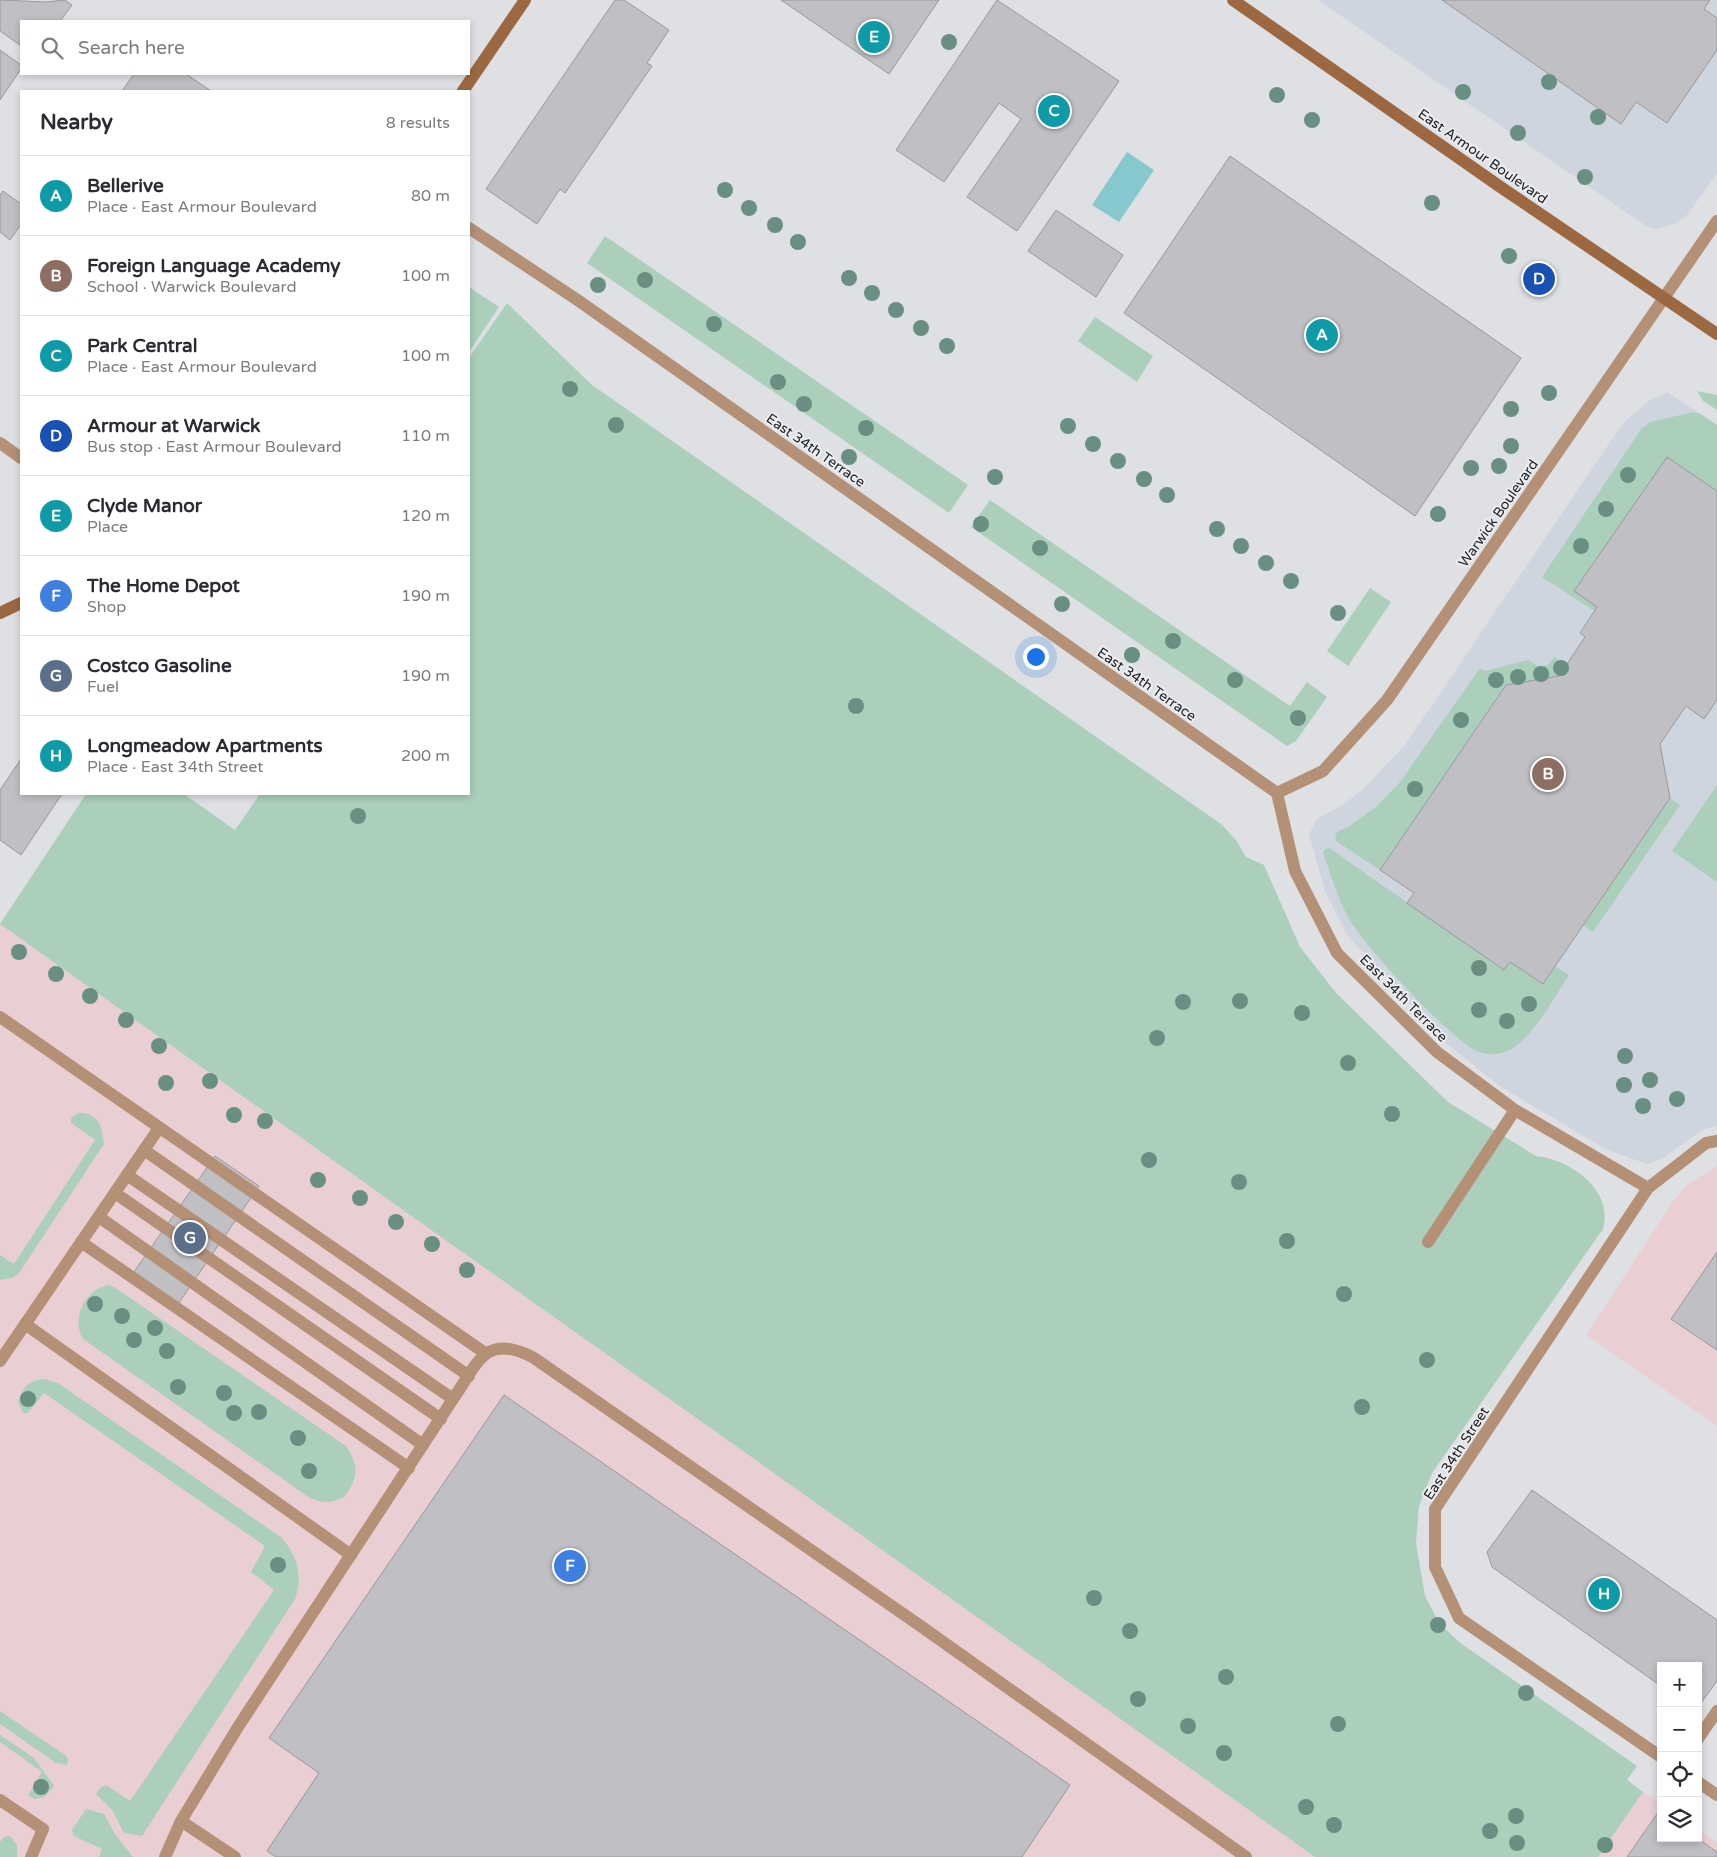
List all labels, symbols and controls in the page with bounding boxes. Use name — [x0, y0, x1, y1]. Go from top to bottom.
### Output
pin: E — [858, 18, 890, 56]
search box — [20, 20, 470, 75]
icon: search — [38, 34, 66, 62]
text: Search here — [78, 37, 185, 59]
pin: C — [1038, 92, 1070, 130]
street label: East Armour Boulevard — [1415, 105, 1551, 208]
text: Nearby — [40, 110, 113, 135]
text: 8 results — [386, 113, 450, 133]
text: Bellerive — [87, 175, 164, 197]
text: A — [50, 186, 62, 206]
text: 80 m — [411, 186, 450, 206]
text: Place · East Armour Boulevard — [87, 197, 317, 217]
text: Foreign Language Academy — [87, 255, 340, 277]
pin: D — [1523, 260, 1555, 298]
text: B — [50, 266, 62, 286]
text: 100 m — [401, 266, 450, 286]
text: School · Warwick Boulevard — [87, 277, 297, 297]
pin: A — [1306, 316, 1338, 354]
text: Park Central — [87, 335, 197, 357]
text: C — [50, 346, 62, 366]
text: 100 m — [401, 346, 450, 366]
text: Place · East Armour Boulevard — [87, 357, 317, 377]
street label: East 34th Terrace — [763, 410, 869, 491]
text: Armour at Warwick — [87, 415, 260, 437]
text: D — [50, 426, 62, 446]
text: 110 m — [401, 426, 450, 446]
text: Bus stop · East Armour Boulevard — [87, 437, 342, 457]
street label: Warwick Boulevard — [1455, 456, 1542, 570]
text: Clyde Manor — [87, 495, 202, 517]
text: E — [51, 506, 61, 526]
text: 120 m — [401, 506, 450, 526]
text: Place — [87, 517, 128, 537]
text: The Home Depot — [87, 575, 240, 597]
text: F — [51, 586, 61, 606]
text: 190 m — [401, 586, 450, 606]
text: Shop — [87, 597, 126, 617]
your location — [1023, 644, 1049, 670]
street label: East 34th Terrace — [1094, 644, 1200, 725]
text: Costco Gasoline — [87, 655, 232, 677]
text: G — [50, 666, 62, 686]
text: 190 m — [401, 666, 450, 686]
text: Fuel — [87, 677, 119, 697]
text: Longmeadow Apartments — [87, 735, 323, 757]
text: H — [50, 746, 62, 766]
text: 200 m — [401, 746, 450, 766]
pin: B — [1532, 755, 1564, 793]
text: Place · East 34th Street — [87, 757, 263, 777]
street label: East 34th Terrace — [1356, 951, 1451, 1046]
pin: G — [174, 1219, 206, 1257]
street label: East 34th Street — [1420, 1403, 1493, 1503]
pin: F — [554, 1547, 586, 1585]
pin: H — [1588, 1575, 1620, 1613]
map controls — [1657, 1662, 1702, 1842]
button: + — [1657, 1662, 1702, 1707]
button: − — [1657, 1707, 1702, 1752]
button: locate — [1657, 1752, 1702, 1797]
button: layers — [1657, 1797, 1702, 1842]

